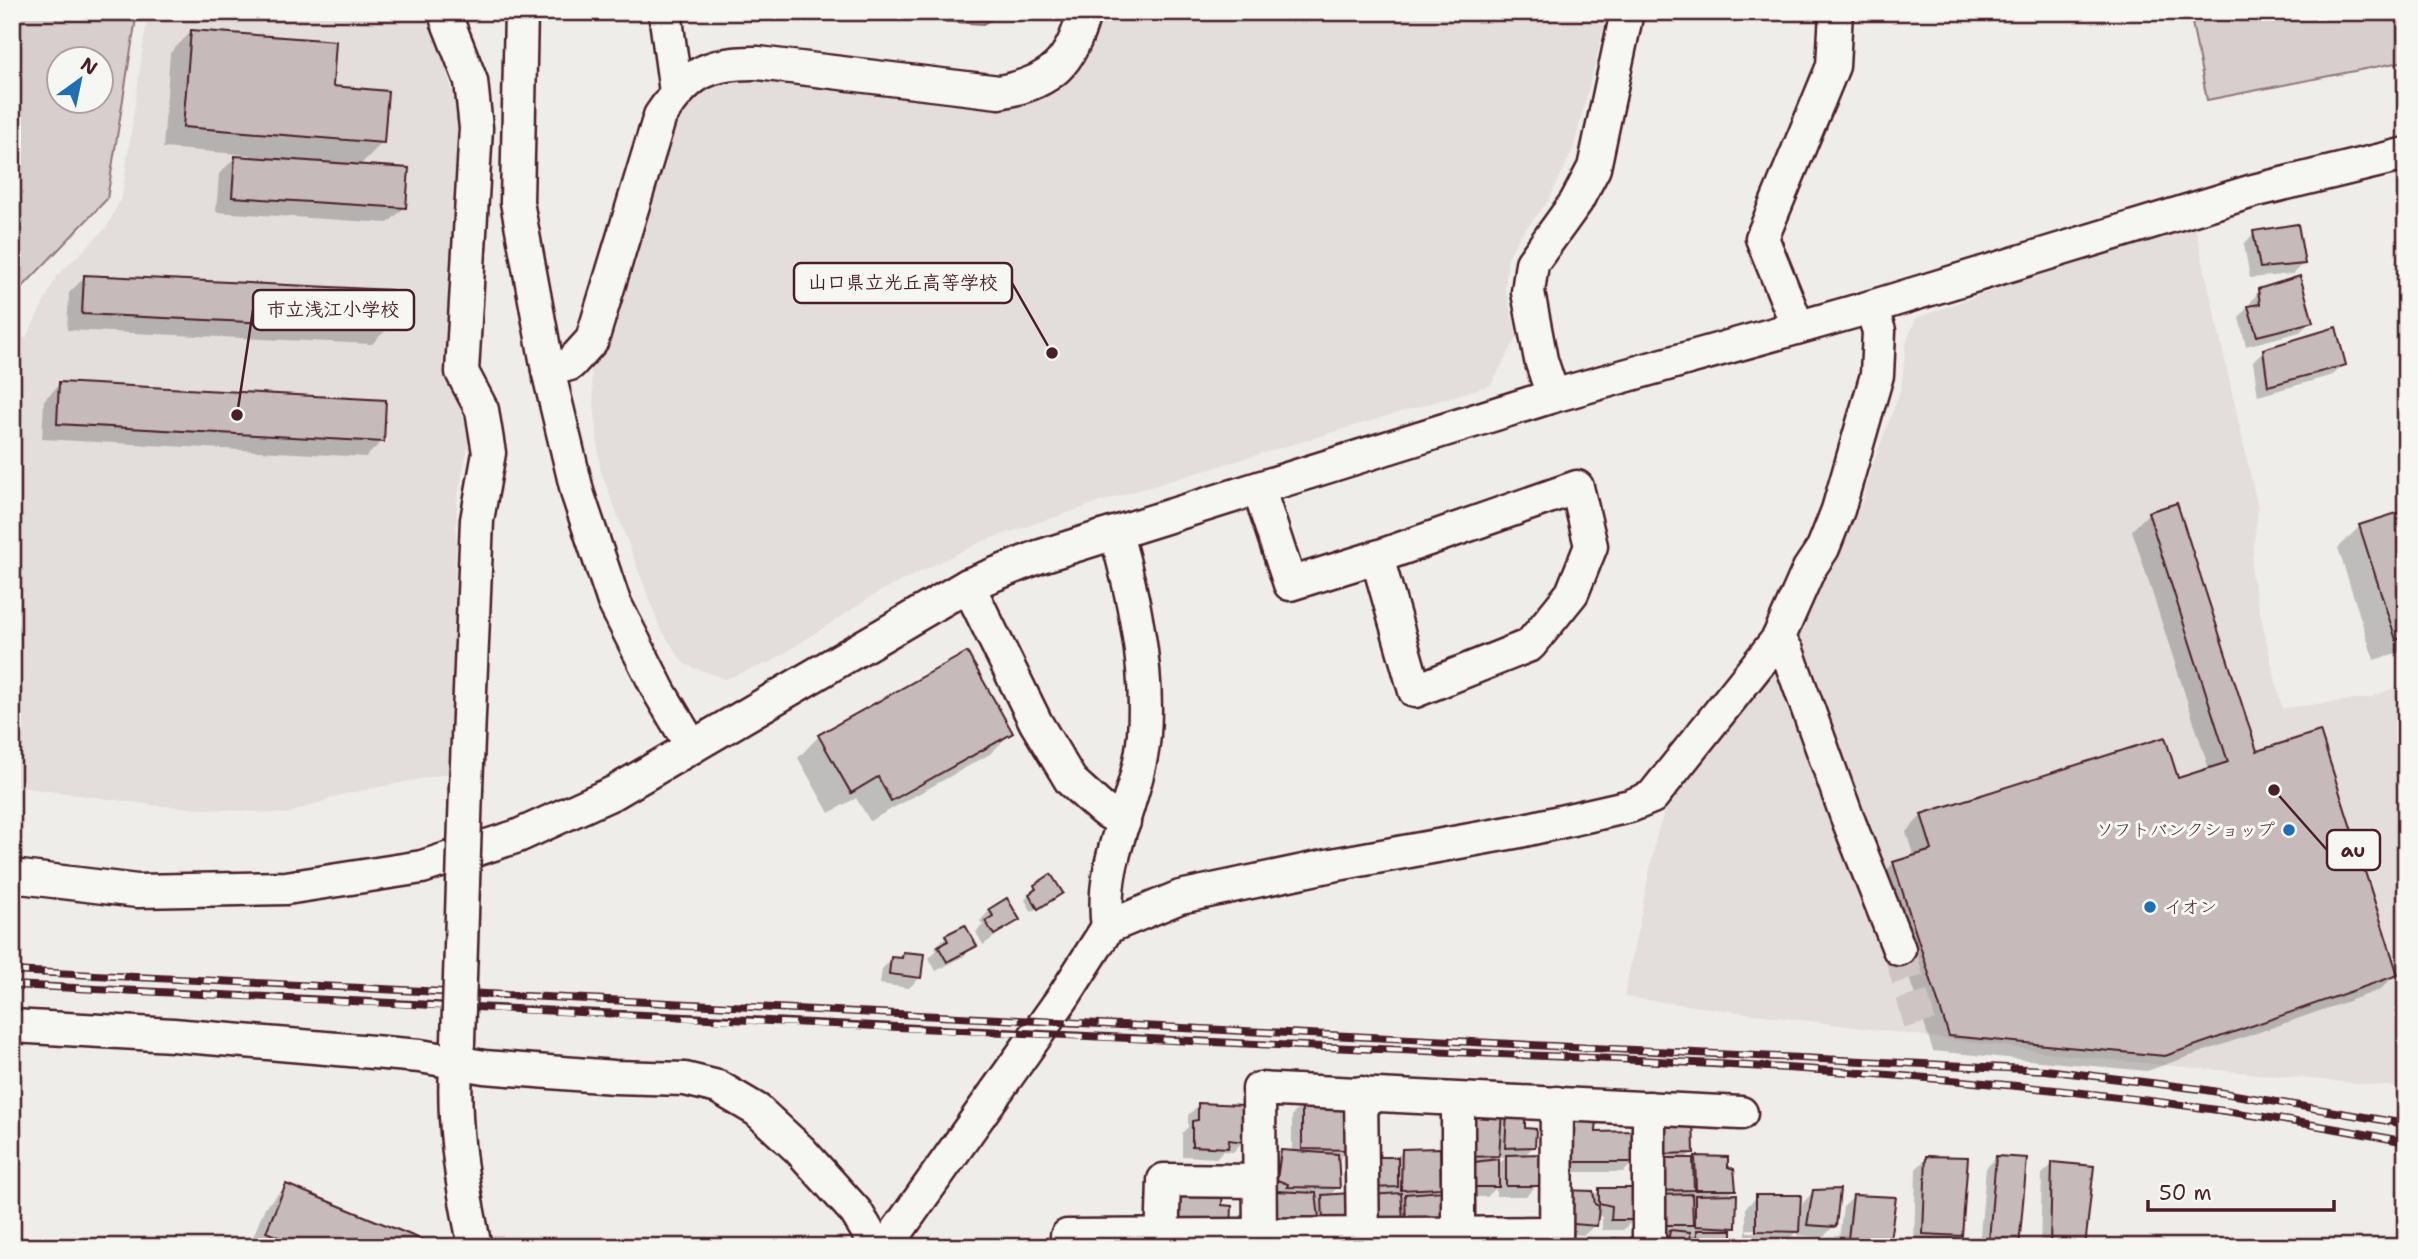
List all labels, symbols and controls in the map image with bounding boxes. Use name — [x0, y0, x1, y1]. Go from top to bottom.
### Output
north arrow — [46, 46, 116, 116]
text: N — [76, 52, 102, 81]
callout: 山口県立光丘高等学校 — [794, 263, 1012, 303]
text: 山口県立光丘高等学校 — [808, 270, 998, 295]
callout: 市立浅江小学校 — [253, 290, 414, 330]
text: 市立浅江小学校 — [266, 297, 400, 322]
place label: ソフトバンクショップ — [2096, 818, 2275, 842]
marker: ソフトバンクショップ — [2281, 822, 2297, 838]
callout: au — [2327, 830, 2380, 870]
text: au — [2341, 838, 2365, 863]
place label: イオン — [2164, 895, 2217, 919]
marker: イオン — [2142, 899, 2158, 915]
scale bar — [2148, 1168, 2334, 1212]
text: 50 m — [2159, 1179, 2212, 1207]

